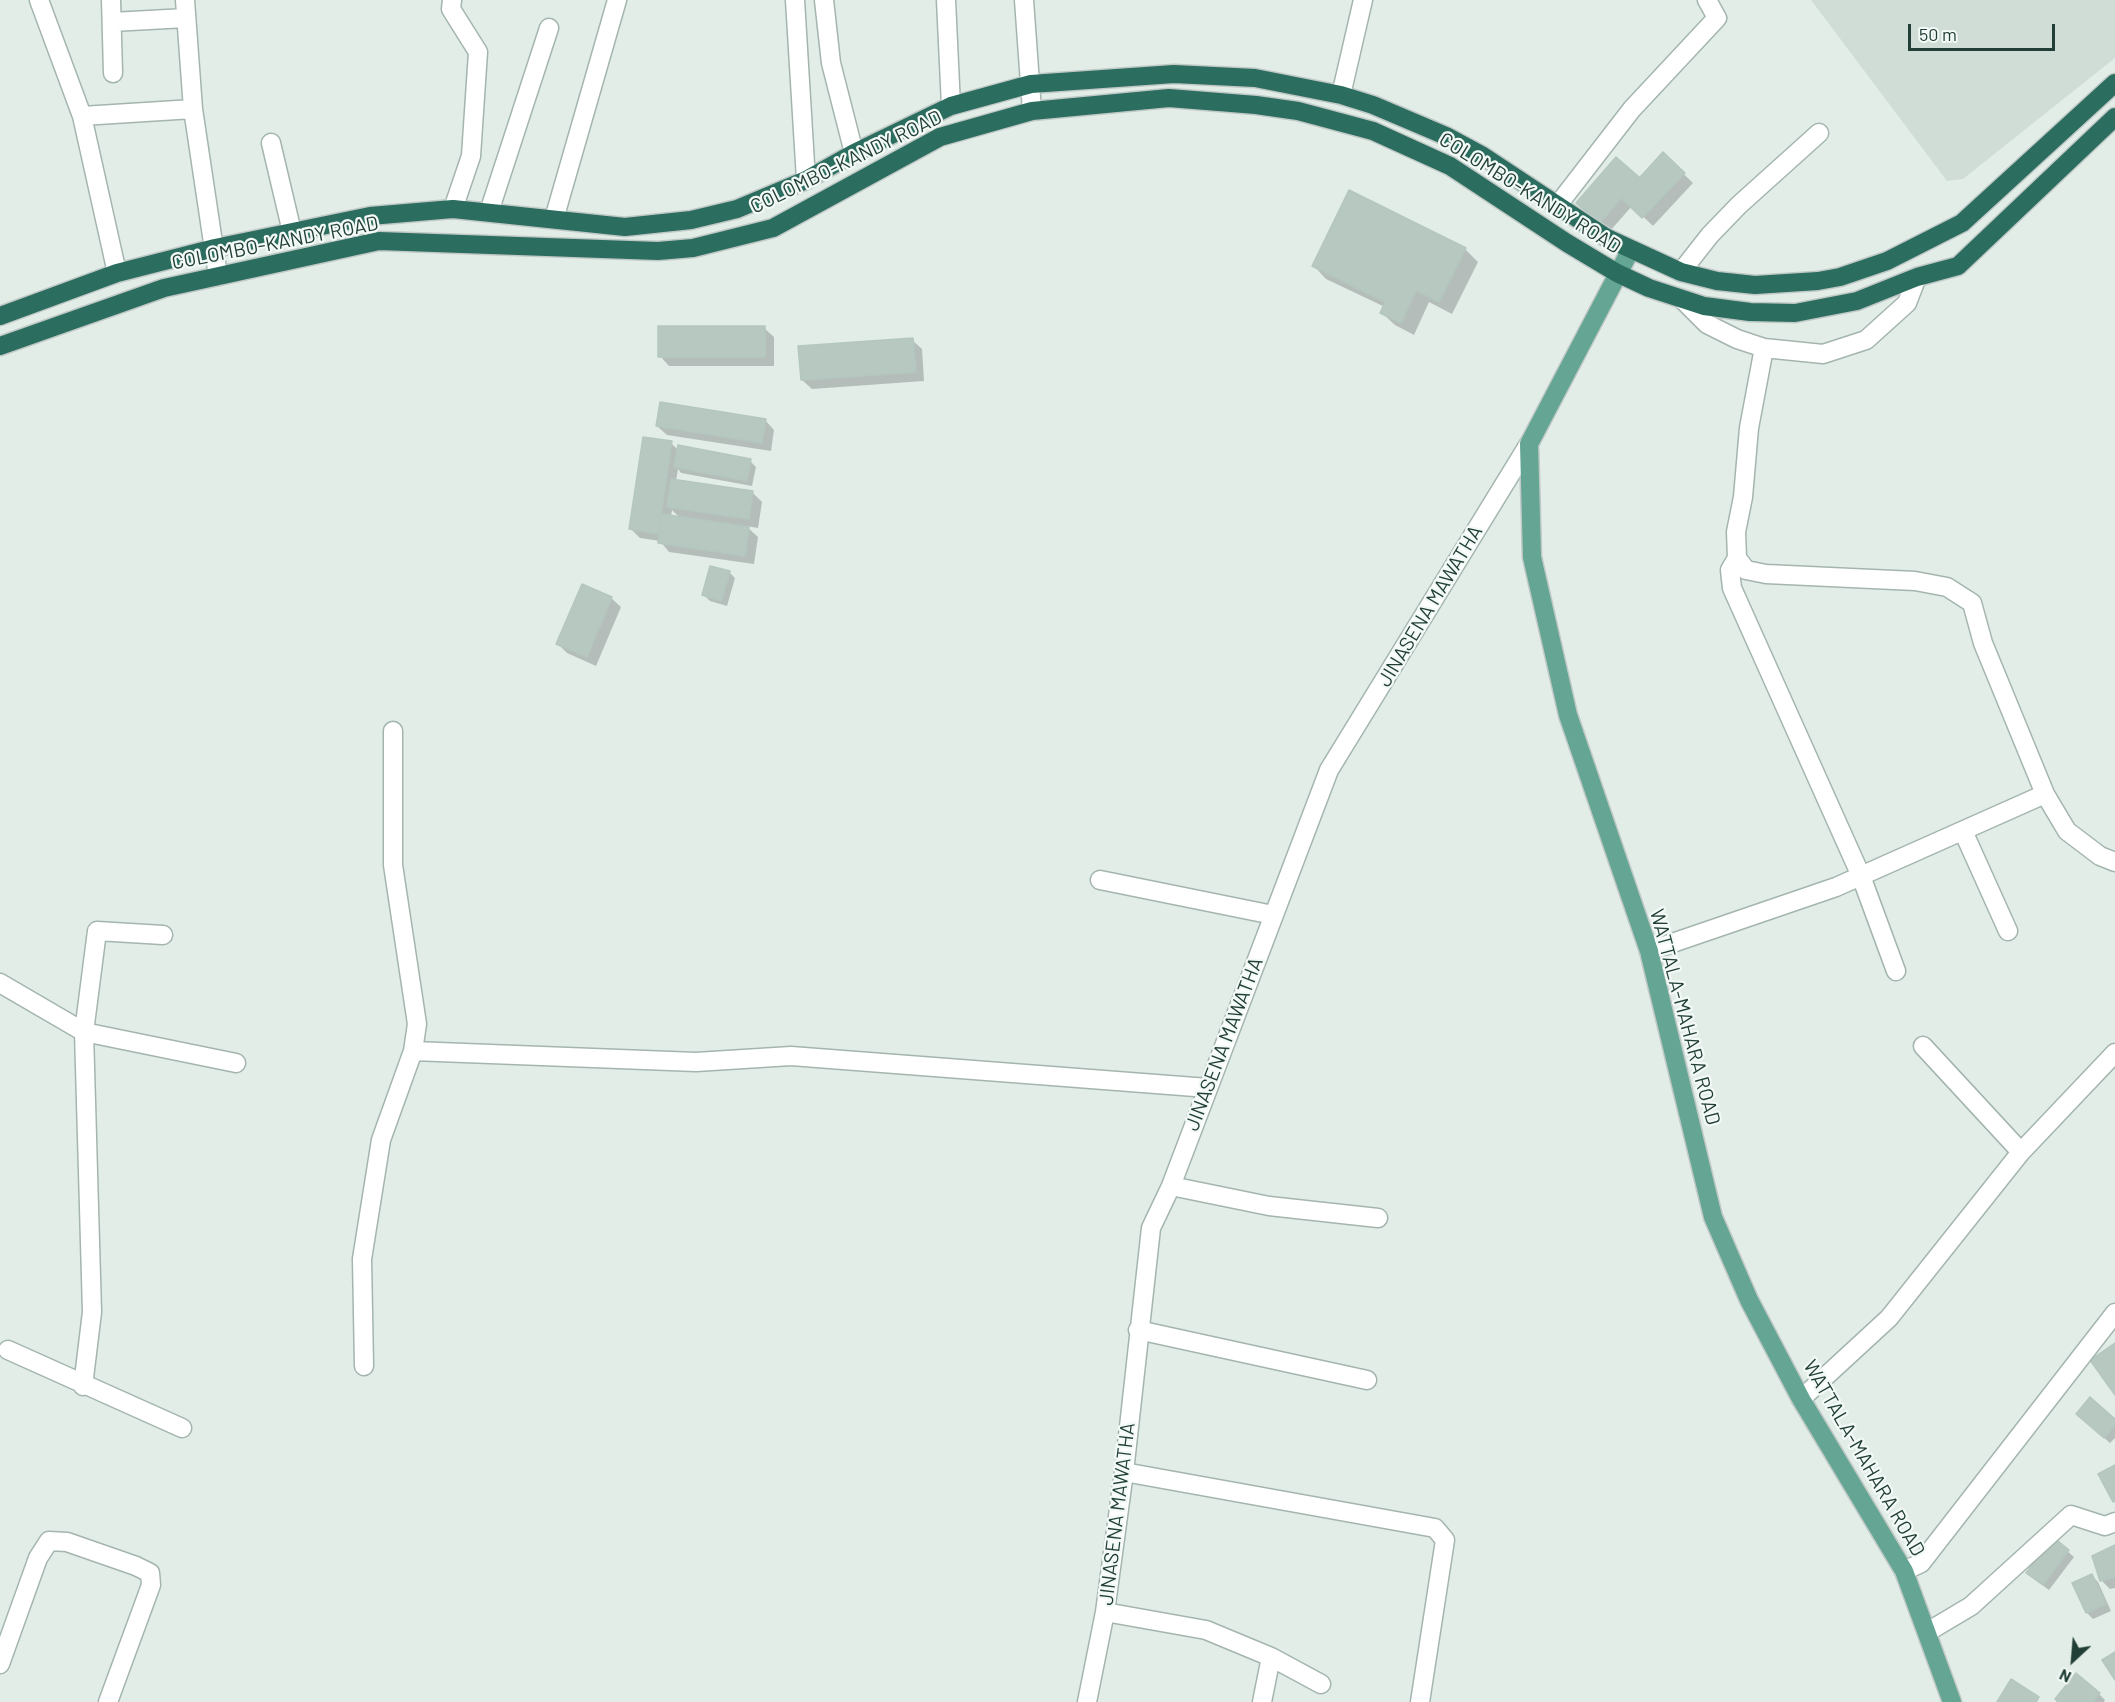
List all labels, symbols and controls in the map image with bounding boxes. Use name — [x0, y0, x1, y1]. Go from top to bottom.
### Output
scale bar — [1911, 12, 2058, 50]
text: 50 m — [1919, 23, 1957, 45]
street label: COLOMBO-KANDY ROAD — [746, 105, 946, 219]
street label: COLOMBO-KANDY ROAD — [1435, 127, 1625, 259]
street label: COLOMBO-KANDY ROAD — [170, 211, 380, 275]
street label: JINASENA MAWATHA — [1372, 521, 1488, 691]
street label: WATTALA-MAHARA ROAD — [1645, 907, 1725, 1127]
street label: JINASENA MAWATHA — [1180, 954, 1268, 1134]
street label: WATTALA-MAHARA ROAD — [1798, 1356, 1930, 1560]
street label: JINASENA MAWATHA — [1094, 1421, 1140, 1607]
north arrow — [2043, 1630, 2103, 1690]
text: N — [2056, 1666, 2074, 1688]

